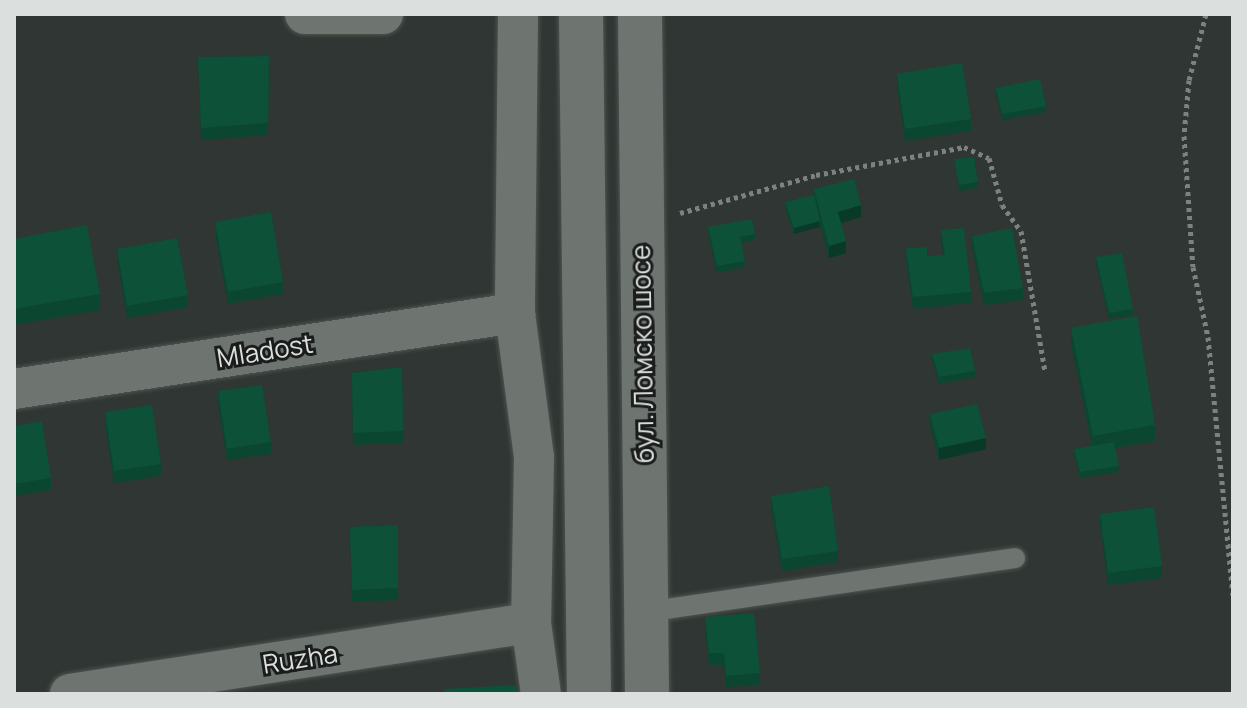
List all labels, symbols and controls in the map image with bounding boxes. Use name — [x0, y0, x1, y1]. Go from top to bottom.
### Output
street label: бул. Ломско шосе — [625, 245, 661, 463]
street label: Mladost — [215, 328, 315, 374]
street label: Ruzha — [260, 638, 340, 680]

